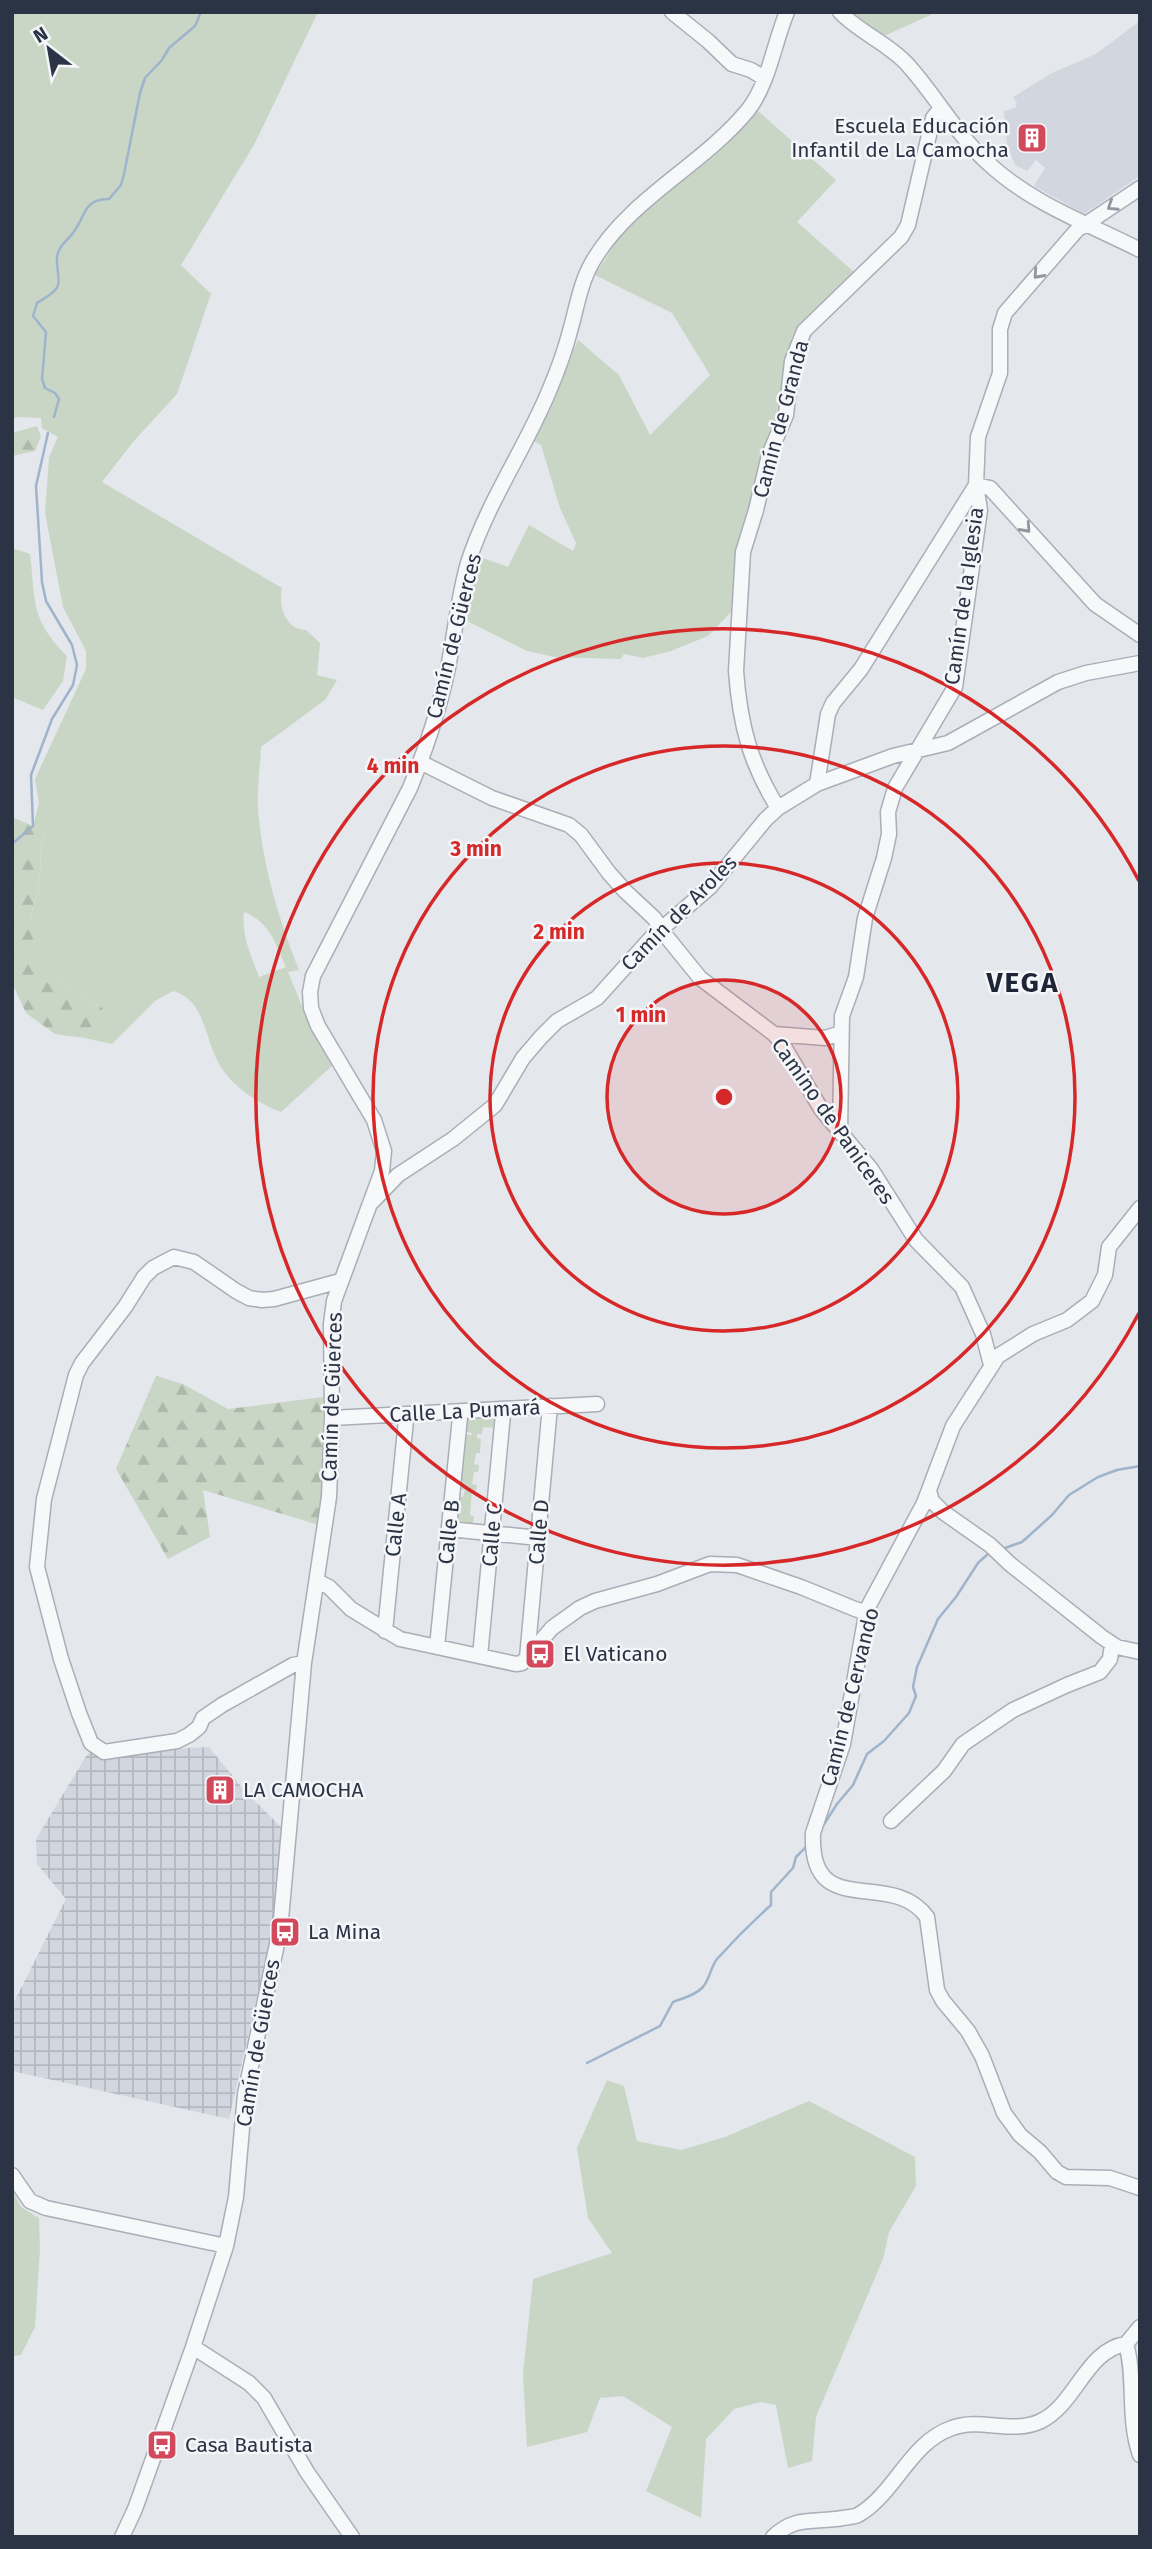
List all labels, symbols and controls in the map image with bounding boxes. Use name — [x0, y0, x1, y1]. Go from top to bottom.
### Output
north arrow — [14, 14, 84, 84]
text: N — [29, 22, 52, 48]
place label: Escuela Educación Infantil de La Camocha — [791, 113, 1009, 163]
building icon: Escuela Educación Infantil de La Camocha — [1015, 121, 1049, 155]
one-way arrow — [1107, 198, 1120, 211]
one-way arrow — [1033, 266, 1046, 279]
street label: Camín de Granda — [747, 337, 815, 501]
street label: Camín de la Iglesia — [939, 505, 989, 687]
one-way arrow — [1018, 520, 1031, 533]
street label: Camín de Güerces — [421, 550, 487, 721]
text: 4 min — [367, 753, 419, 779]
text: 3 min — [449, 836, 502, 862]
street label: Camín de Aroles — [616, 849, 743, 976]
text: 2 min — [533, 919, 585, 945]
district label: VEGA — [986, 966, 1059, 999]
text: 1 min — [616, 1002, 666, 1028]
street label: Camino de Paniceres — [766, 1033, 900, 1209]
centre of rings — [712, 1085, 736, 1109]
street label: Camín de Güerces — [316, 1312, 348, 1482]
street label: Calle La Pumará — [389, 1394, 541, 1428]
street label: Calle A — [380, 1492, 412, 1558]
street label: Calle B — [433, 1498, 465, 1566]
street label: Calle D — [523, 1498, 555, 1566]
street label: Calle C — [476, 1502, 508, 1568]
street label: Camín de Cervando — [815, 1605, 885, 1789]
bus stop icon: El Vaticano — [523, 1637, 557, 1671]
place label: El Vaticano — [563, 1641, 667, 1667]
building icon: LA CAMOCHA — [203, 1773, 237, 1807]
place label: LA CAMOCHA — [243, 1777, 364, 1803]
bus stop icon: La Mina — [268, 1915, 302, 1949]
place label: La Mina — [308, 1919, 381, 1945]
street label: Camín de Güerces — [230, 1957, 286, 2129]
bus stop icon: Casa Bautista — [145, 2428, 179, 2462]
place label: Casa Bautista — [185, 2432, 313, 2458]

